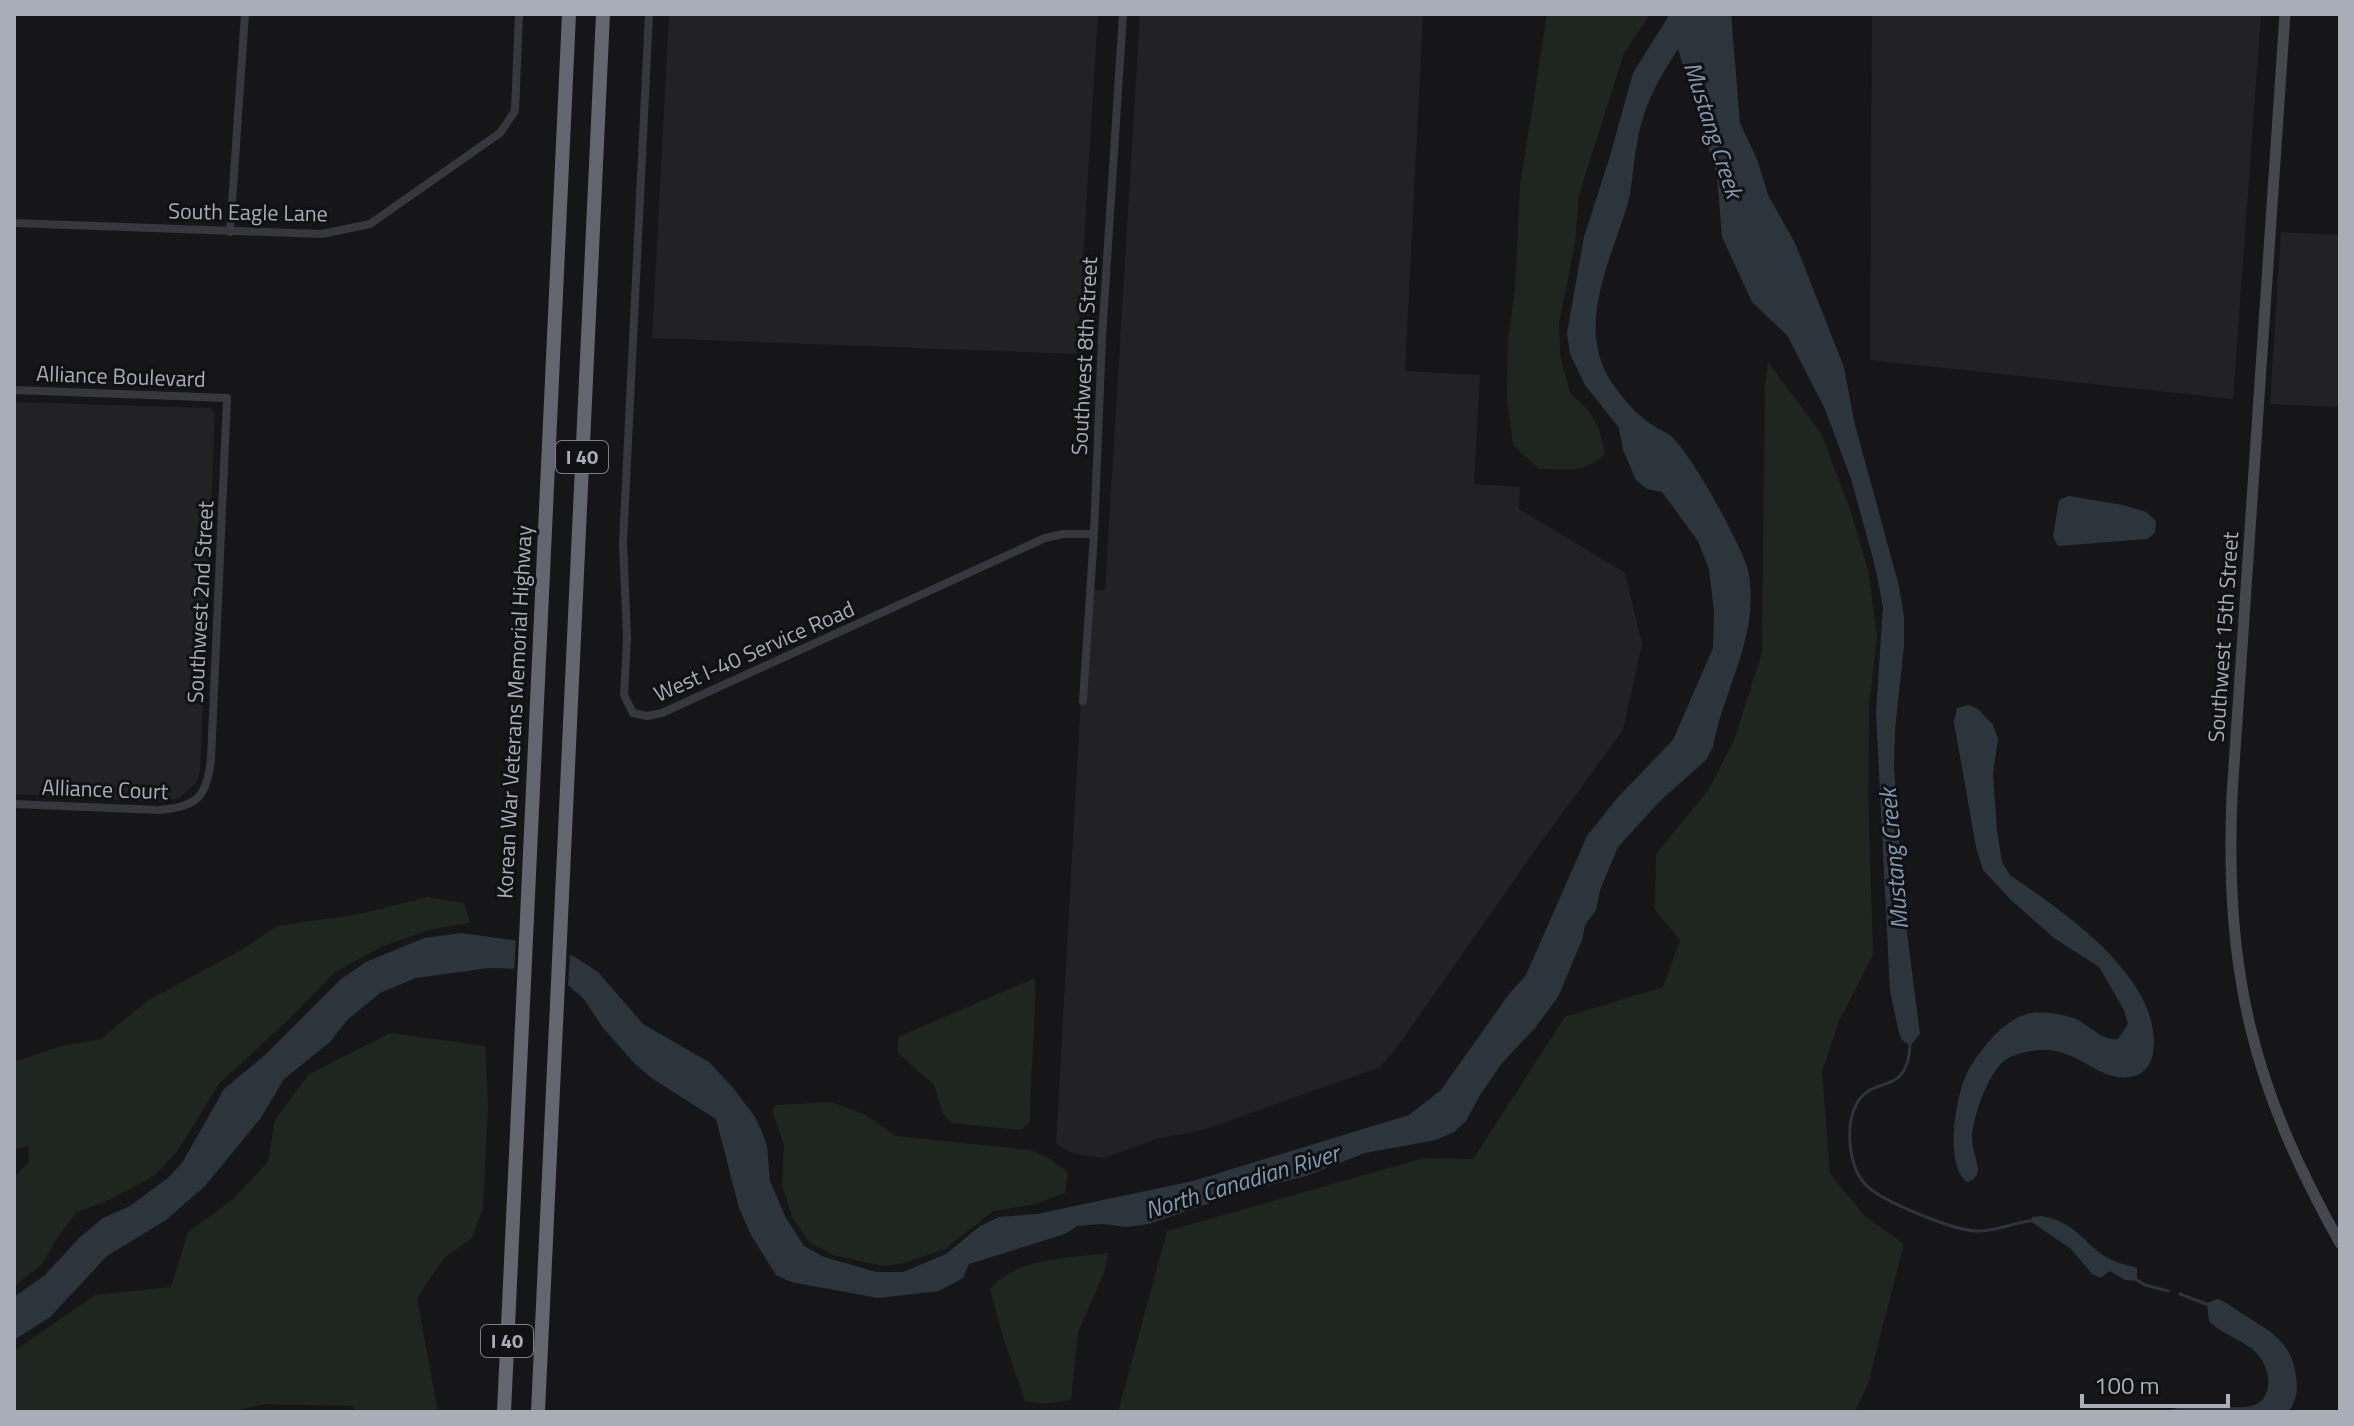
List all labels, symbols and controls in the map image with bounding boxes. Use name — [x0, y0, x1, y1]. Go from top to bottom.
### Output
water label: Mustang Creek — [1675, 57, 1754, 206]
street label: South Eagle Lane — [168, 194, 328, 230]
street label: Southwest 8th Street — [1062, 256, 1106, 456]
street label: Alliance Boulevard — [36, 356, 206, 396]
road number: I 40 — [556, 441, 608, 473]
street label: Southwest 2nd Street — [178, 500, 222, 704]
street label: Korean War Veterans Memorial Highway — [487, 524, 541, 900]
street label: Southwest 15th Street — [2199, 530, 2247, 743]
street label: West I-40 Service Road — [648, 591, 860, 711]
street label: Alliance Court — [41, 770, 169, 808]
water label: Mustang Creek — [1869, 784, 1917, 931]
water label: North Canadian River — [1140, 1133, 1346, 1228]
road number: I 40 — [481, 1325, 533, 1357]
scale bar — [2082, 1358, 2228, 1408]
text: 100 m — [2094, 1367, 2160, 1403]

